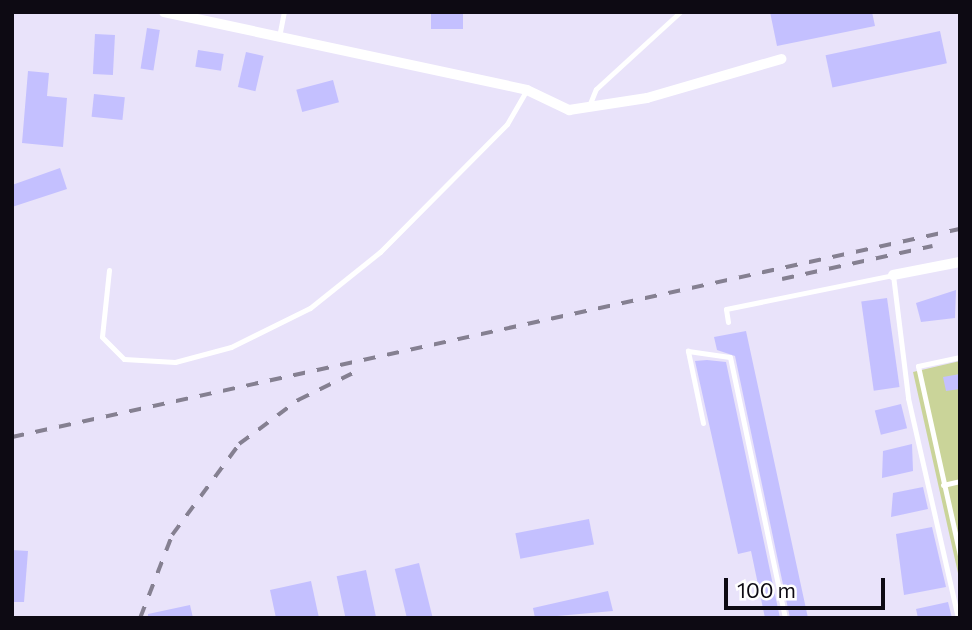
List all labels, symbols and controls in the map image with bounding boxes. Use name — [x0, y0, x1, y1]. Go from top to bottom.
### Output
scale bar — [727, 564, 888, 608]
text: 100 m — [737, 577, 796, 602]

